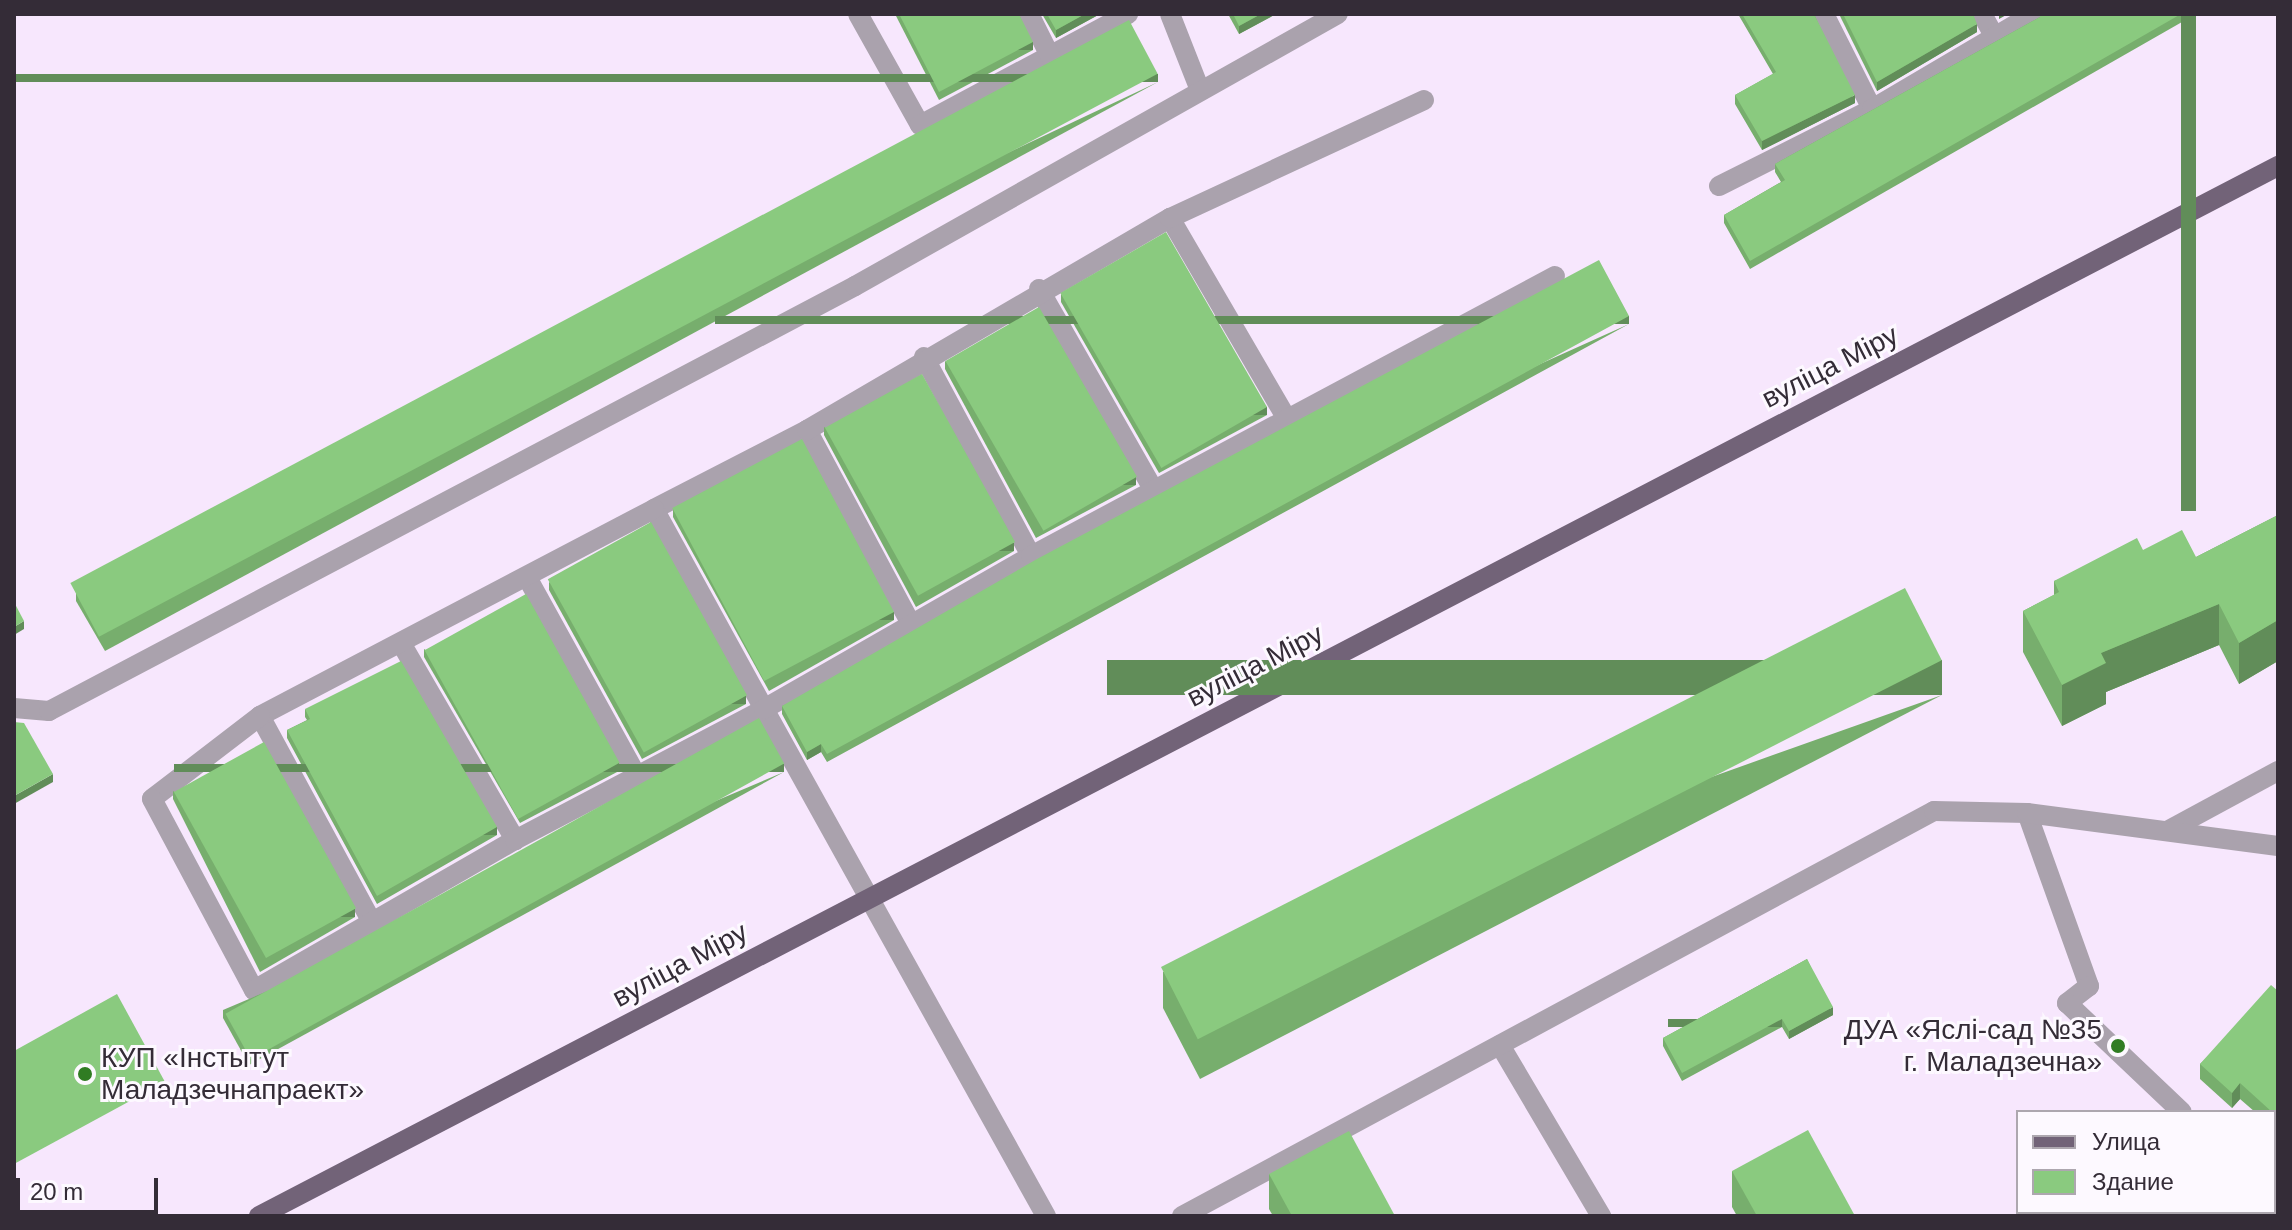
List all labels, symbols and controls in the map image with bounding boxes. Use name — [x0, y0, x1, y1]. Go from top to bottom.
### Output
street label: вуліца Міру — [1756, 318, 1904, 416]
street label: вуліца Міру — [1181, 617, 1329, 715]
street label: вуліца Міру — [607, 915, 753, 1015]
place label: ДУА «Яслі-сад №35 г. Маладзечна» — [1844, 1013, 2102, 1079]
marker: ДУА «Яслі-сад №35 г. Маладзечна» — [2109, 1037, 2127, 1055]
place label: КУП «Інстытут Маладзечнапраект» — [101, 1041, 364, 1107]
marker: КУП «Інстытут Маладзечнапраект» — [76, 1065, 94, 1083]
legend — [2016, 1110, 2276, 1214]
text: Улица — [2092, 1128, 2160, 1155]
scale bar — [20, 1162, 162, 1212]
text: Здание — [2092, 1168, 2174, 1195]
text: 20 m — [30, 1178, 83, 1205]

